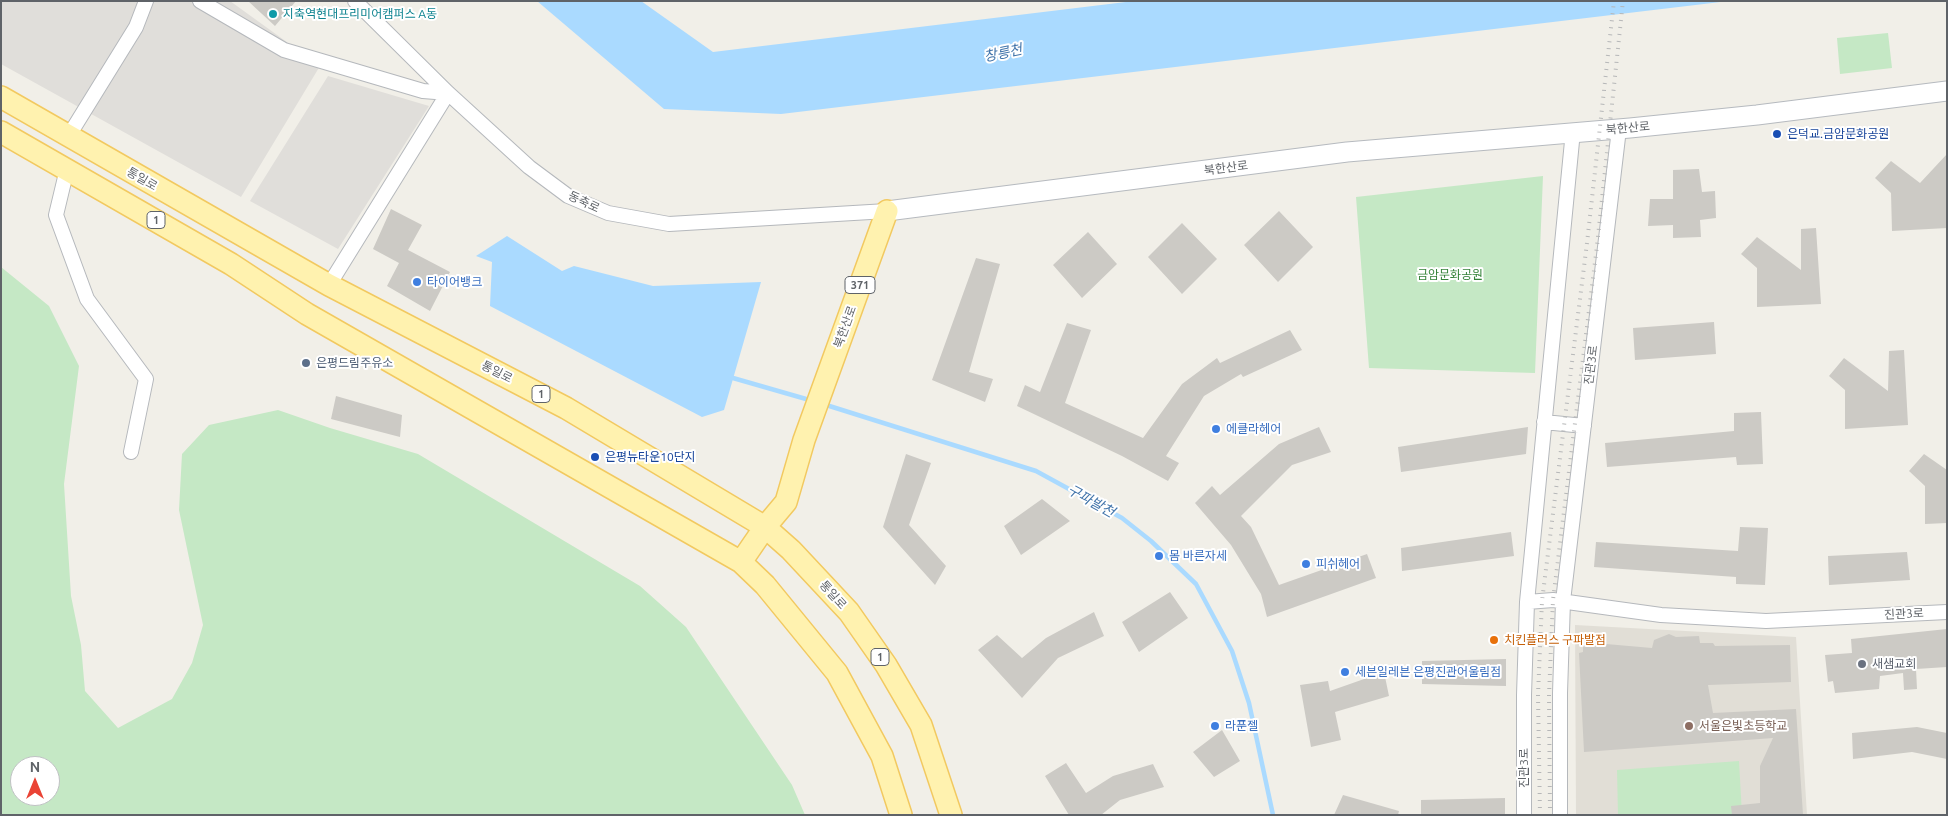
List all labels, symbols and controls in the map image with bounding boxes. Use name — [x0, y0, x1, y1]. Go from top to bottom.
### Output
place label: 지축역현대프리미어캠퍼스 A동 — [283, 7, 437, 21]
marker: 지축역현대프리미어캠퍼스 A동 — [267, 8, 279, 20]
water label: 창릉천 — [982, 41, 1024, 65]
street label: 북한산로 — [1605, 119, 1651, 137]
place label: 은덕교.금암문화공원 — [1787, 127, 1889, 141]
marker: 은덕교.금암문화공원 — [1771, 128, 1783, 140]
street label: 북한산로 — [1203, 158, 1249, 178]
street label: 통일로 — [124, 164, 160, 194]
street label: 동축로 — [566, 188, 602, 216]
road number: 1 — [147, 212, 165, 228]
park label: 금암문화공원 — [1417, 268, 1483, 282]
place label: 타이어뱅크 — [427, 275, 482, 289]
marker: 타이어뱅크 — [411, 276, 423, 288]
road number: 371 — [845, 276, 875, 294]
street label: 북한산로 — [831, 304, 859, 350]
street label: 진관3로 — [1581, 344, 1601, 386]
place label: 은평드림주유소 — [316, 356, 393, 370]
marker: 은평드림주유소 — [300, 357, 312, 369]
street label: 통일로 — [479, 358, 515, 386]
road number: 1 — [532, 386, 550, 402]
place label: 에클라헤어 — [1226, 422, 1281, 436]
marker: 에클라헤어 — [1210, 423, 1222, 435]
place label: 은평뉴타운10단지 — [605, 450, 696, 464]
marker: 은평뉴타운10단지 — [589, 451, 601, 463]
water label: 구파발천 — [1064, 481, 1118, 521]
place label: 몸 바른자세 — [1169, 549, 1227, 563]
marker: 몸 바른자세 — [1153, 550, 1165, 562]
place label: 피쉬헤어 — [1316, 557, 1360, 571]
marker: 피쉬헤어 — [1300, 558, 1312, 570]
street label: 통일로 — [817, 578, 849, 612]
street label: 진관3로 — [1884, 606, 1924, 622]
place label: 치킨플러스 구파발점 — [1504, 633, 1606, 647]
marker: 치킨플러스 구파발점 — [1488, 634, 1500, 646]
road number: 1 — [871, 649, 889, 666]
place label: 새샘교회 — [1872, 657, 1916, 671]
marker: 새샘교회 — [1856, 658, 1868, 670]
place label: 세븐일레븐 은평진관어울림점 — [1355, 665, 1501, 679]
marker: 세븐일레븐 은평진관어울림점 — [1339, 666, 1351, 678]
place label: 라푼젤 — [1225, 719, 1258, 733]
place label: 서울은빛초등학교 — [1699, 719, 1787, 733]
marker: 라푼젤 — [1209, 720, 1221, 732]
marker: 서울은빛초등학교 — [1683, 720, 1695, 732]
street label: 진관3로 — [1517, 748, 1531, 788]
north arrow — [10, 756, 60, 806]
text: N — [30, 759, 40, 775]

